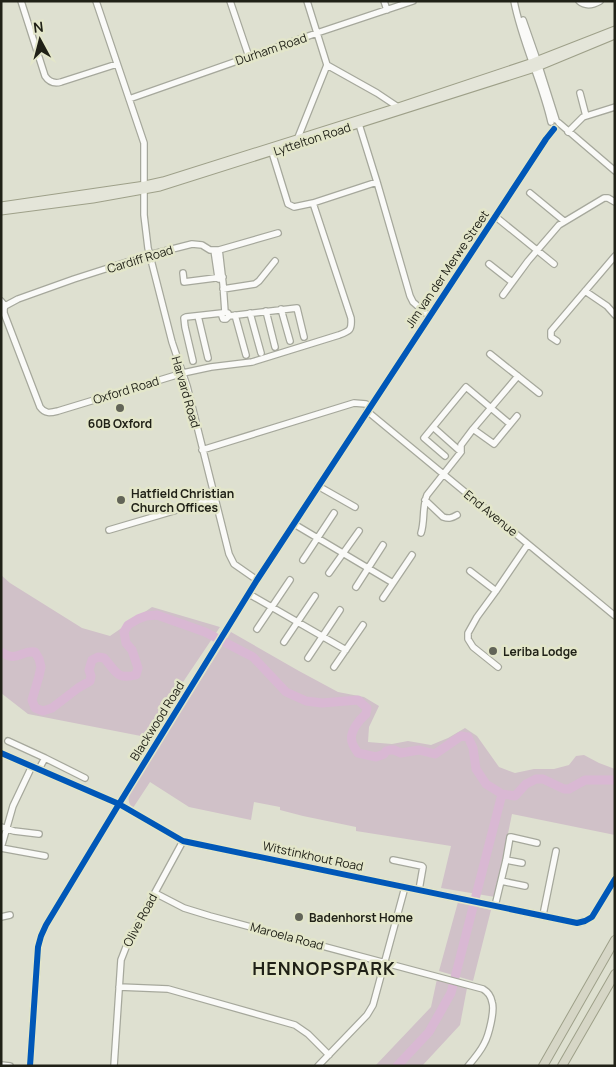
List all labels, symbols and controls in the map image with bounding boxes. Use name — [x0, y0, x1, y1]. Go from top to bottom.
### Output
north arrow — [15, 15, 65, 65]
text: N — [32, 17, 45, 37]
street label: Durham Road — [233, 29, 309, 69]
street label: Lyttelton Road — [271, 119, 353, 159]
street label: Jim van der Merwe Street — [401, 207, 493, 331]
street label: Cardiff Road — [105, 241, 175, 277]
street label: Harvard Road — [168, 354, 204, 430]
street label: Oxford Road — [91, 372, 161, 408]
marker: 60B Oxford — [114, 402, 126, 414]
place label: 60B Oxford — [88, 415, 152, 432]
place label: Hatfield Christian Church Offices — [131, 485, 234, 516]
street label: End Avenue — [461, 486, 521, 540]
marker: Hatfield Christian Church Offices — [115, 494, 127, 506]
place label: Leriba Lodge — [503, 643, 577, 660]
marker: Leriba Lodge — [487, 645, 499, 657]
street label: Blackwood Road — [126, 678, 188, 764]
street label: Witstinkhout Road — [261, 837, 365, 875]
street label: Olive Road — [119, 890, 161, 950]
place label: Badenhorst Home — [309, 909, 413, 926]
marker: Badenhorst Home — [293, 911, 305, 923]
street label: Maroela Road — [248, 918, 326, 954]
district label: HENNOPSPARK — [252, 956, 396, 980]

